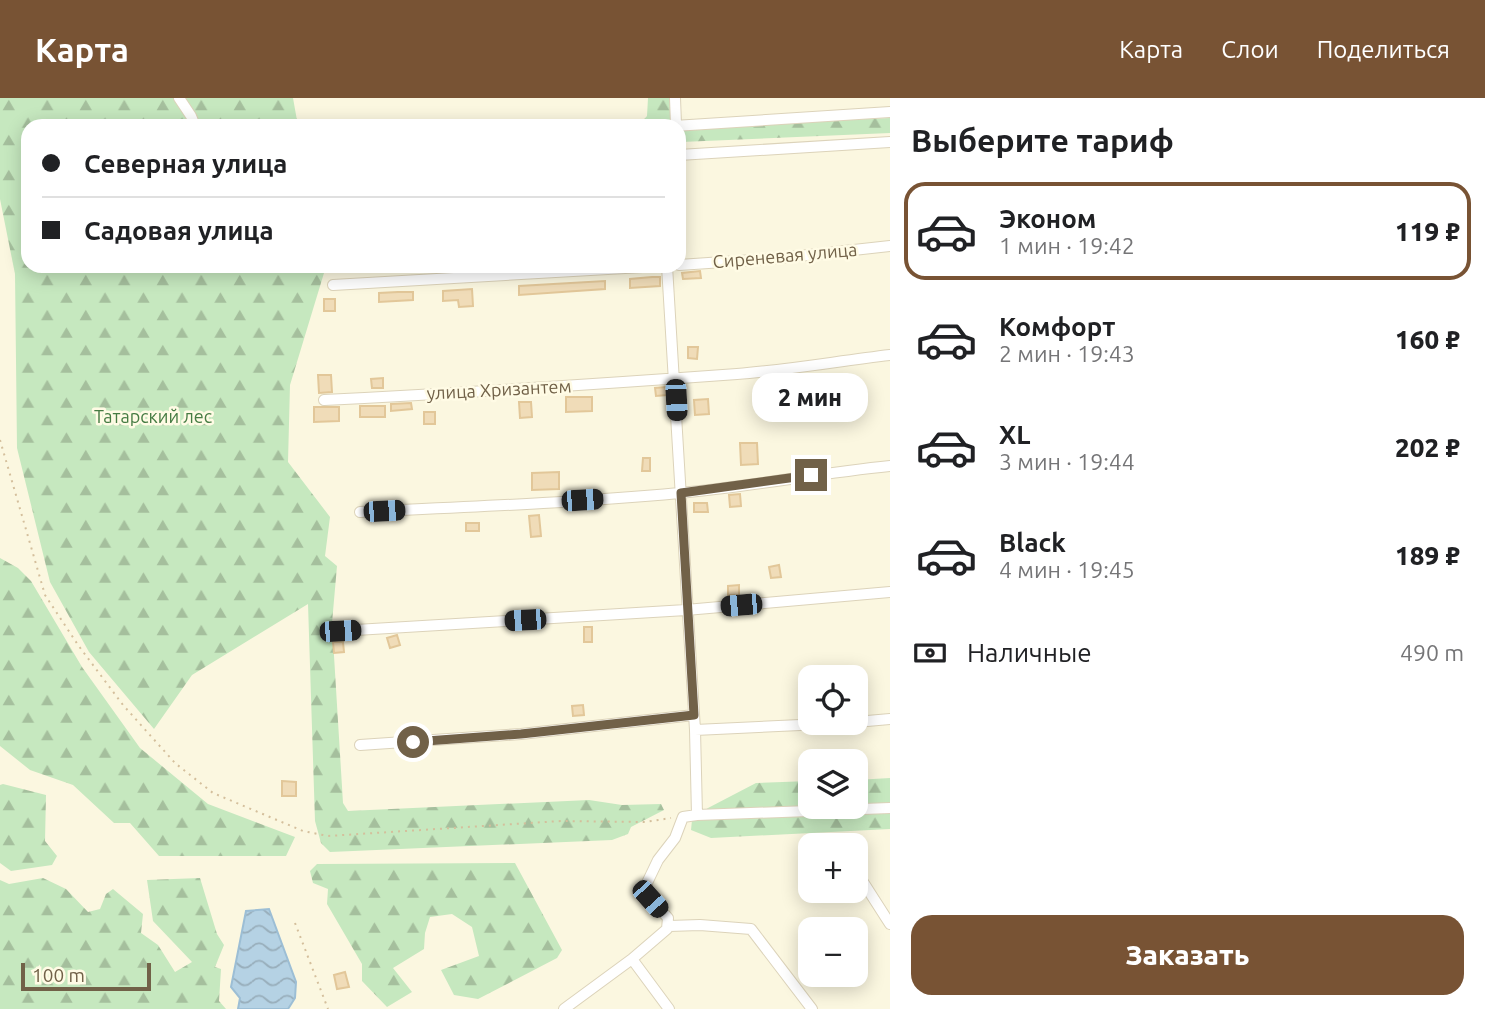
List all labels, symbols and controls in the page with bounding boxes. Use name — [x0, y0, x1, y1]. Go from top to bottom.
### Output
text: Карта — [35, 31, 129, 68]
text: Карта — [1119, 36, 1183, 63]
text: Слои — [1221, 36, 1279, 63]
text: Поделиться — [1317, 36, 1450, 63]
text: Выберите тариф — [911, 122, 1174, 158]
text: Северная улица — [84, 149, 287, 178]
icon: car — [915, 200, 978, 263]
text: Эконом — [999, 204, 1096, 233]
text: Садовая улица — [84, 216, 274, 245]
text: 119 ₽ — [1395, 217, 1460, 246]
text: 1 мин · 19:42 — [999, 233, 1135, 258]
street label: Сиреневая улица — [712, 239, 858, 271]
icon: car — [915, 308, 978, 371]
text: Комфорт — [999, 312, 1115, 341]
text: 160 ₽ — [1395, 325, 1460, 354]
text: 2 мин · 19:43 — [999, 341, 1135, 366]
callout: 2 мин — [753, 374, 869, 422]
street label: улица Хризантем — [426, 375, 572, 403]
car — [665, 378, 688, 422]
text: 2 мин — [778, 385, 842, 410]
park label: Татарский лес — [94, 406, 212, 426]
icon: car — [915, 416, 978, 479]
text: XL — [999, 420, 1030, 449]
text: 202 ₽ — [1395, 433, 1460, 462]
text: 3 мин · 19:44 — [999, 449, 1135, 474]
route end — [795, 459, 827, 491]
car — [561, 488, 604, 512]
car — [363, 499, 406, 523]
icon: car — [915, 524, 978, 587]
text: Black — [999, 528, 1066, 557]
text: 189 ₽ — [1395, 541, 1460, 570]
text: 4 мин · 19:45 — [999, 557, 1135, 582]
car — [720, 593, 763, 617]
car — [504, 608, 547, 632]
car — [319, 619, 362, 643]
icon: cash — [911, 634, 949, 672]
text: Наличные — [967, 638, 1092, 667]
text: 490 m — [1400, 640, 1464, 665]
map controls — [798, 665, 868, 987]
button: locate — [798, 665, 868, 735]
route start — [397, 726, 429, 758]
button: layers — [798, 749, 868, 819]
button: + — [798, 833, 868, 903]
car — [629, 876, 672, 922]
button: Заказать — [911, 915, 1464, 995]
button: − — [798, 917, 868, 987]
scale bar — [21, 960, 150, 992]
text: 100 m — [32, 964, 85, 986]

